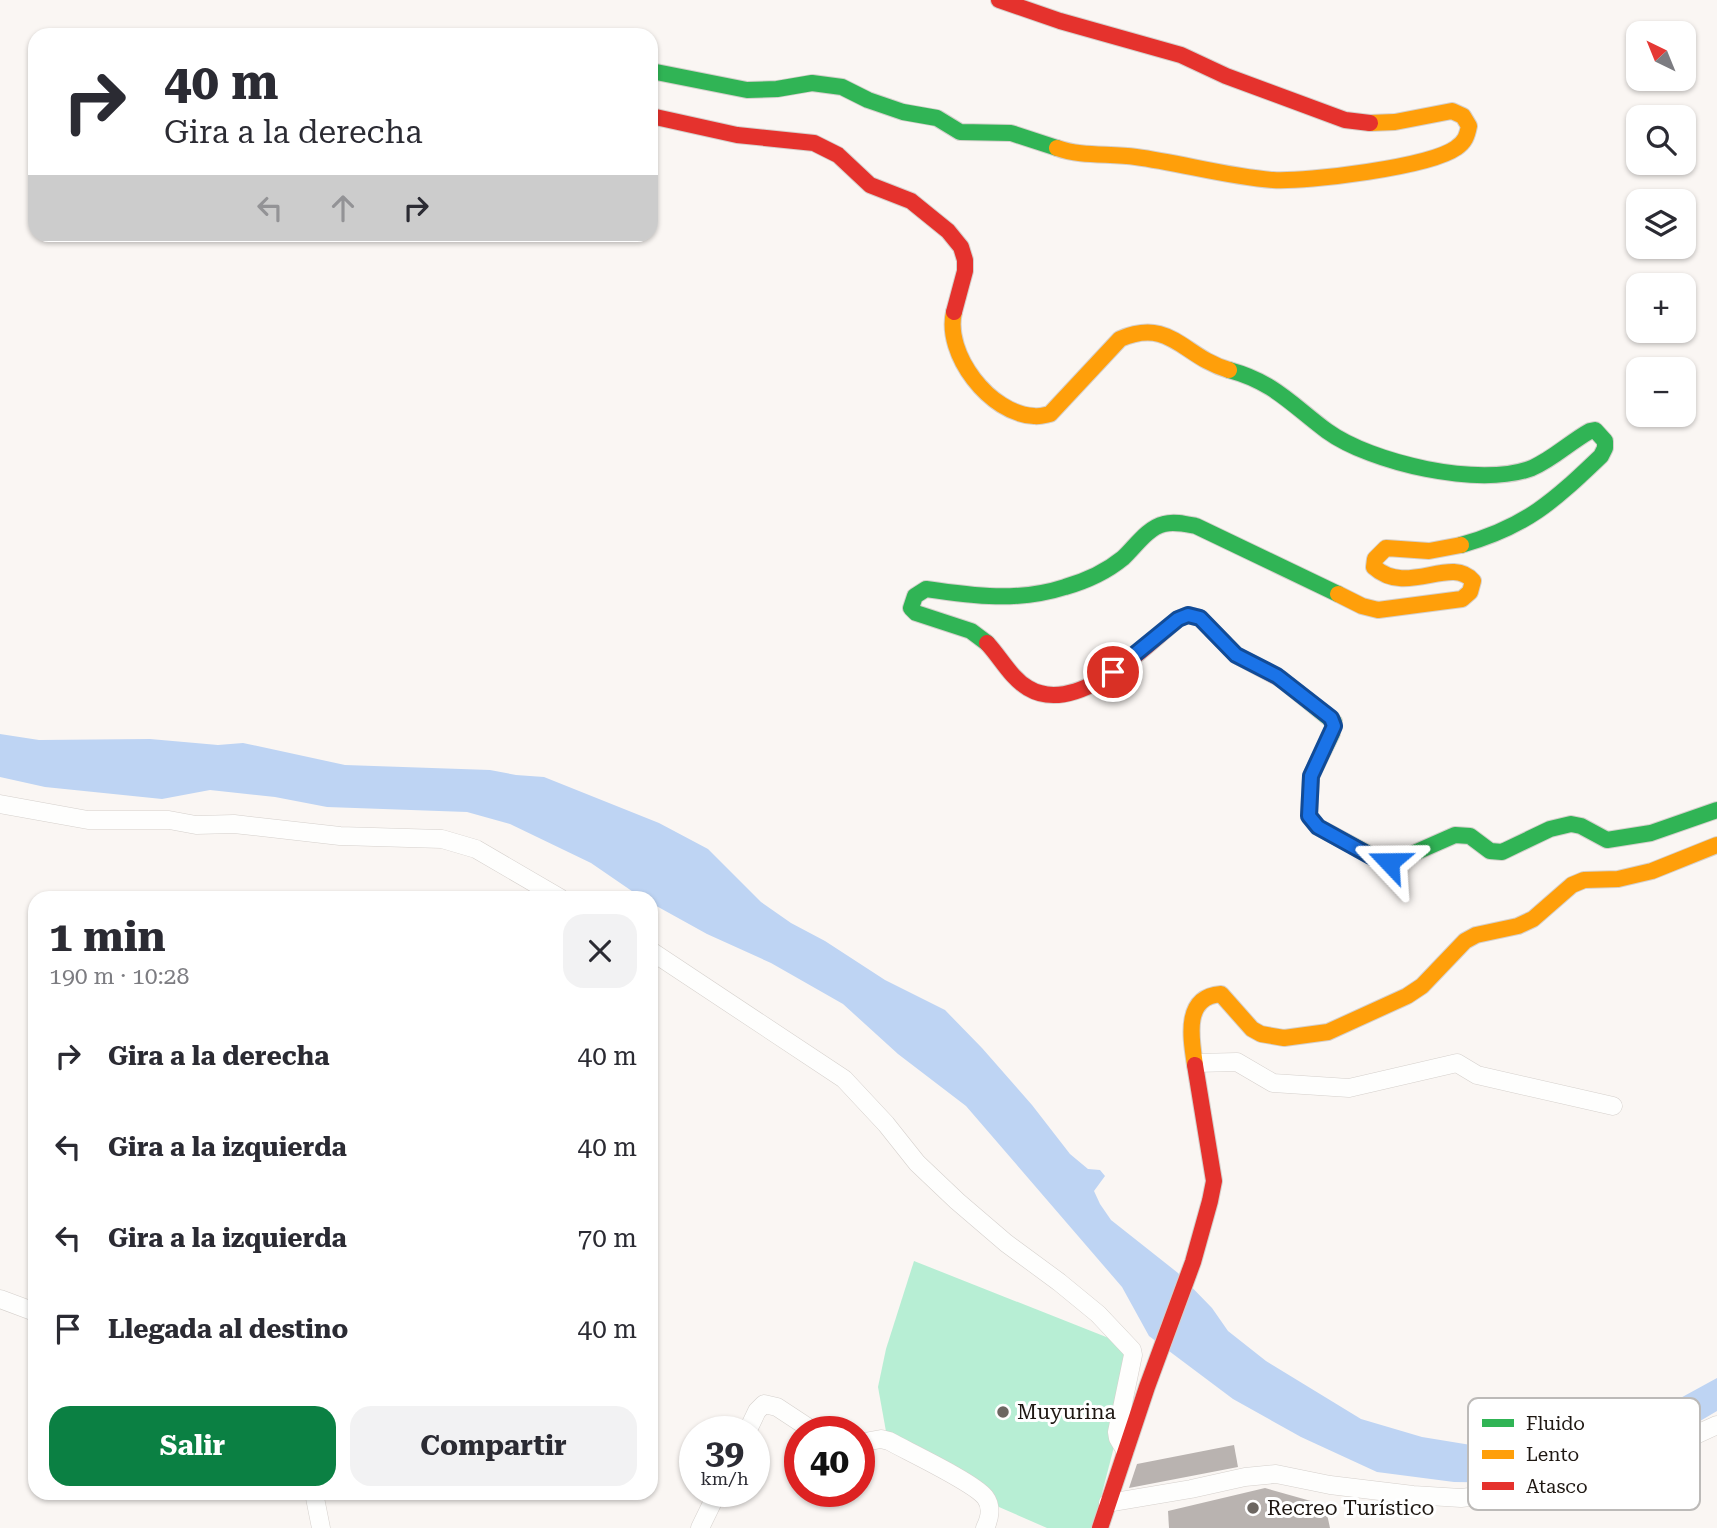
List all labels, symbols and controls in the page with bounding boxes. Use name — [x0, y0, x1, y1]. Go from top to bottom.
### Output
north arrow — [1626, 21, 1696, 91]
map controls — [1626, 21, 1696, 427]
text: 40 m — [164, 54, 279, 111]
icon: right — [49, 56, 140, 147]
button: search — [1626, 105, 1696, 175]
text: Gira a la derecha — [164, 113, 423, 151]
icon: left — [251, 189, 289, 227]
icon: ahead — [324, 189, 362, 227]
icon: right — [397, 189, 435, 227]
button: layers — [1626, 189, 1696, 259]
button: + — [1626, 273, 1696, 343]
button: − — [1626, 357, 1696, 427]
pin — [1083, 642, 1143, 702]
icon: arrive — [1094, 653, 1132, 691]
position arrow — [1352, 825, 1426, 899]
text: 1 min — [49, 912, 166, 961]
button: close — [563, 914, 637, 988]
text: 190 m · 10:28 — [49, 963, 189, 990]
icon: right — [49, 1037, 87, 1075]
text: Gira a la derecha — [108, 1041, 329, 1071]
text: 40 m — [578, 1041, 637, 1071]
icon: left — [49, 1128, 87, 1166]
text: Gira a la izquierda — [108, 1132, 347, 1162]
text: 40 m — [578, 1132, 637, 1162]
icon: left — [49, 1219, 87, 1257]
text: Gira a la izquierda — [108, 1223, 347, 1253]
text: 70 m — [578, 1223, 637, 1253]
icon: arrive — [49, 1310, 87, 1348]
text: Llegada al destino — [108, 1314, 348, 1344]
text: 40 m — [578, 1314, 637, 1344]
legend — [1468, 1398, 1700, 1510]
place label: Muyurina — [1017, 1400, 1117, 1424]
marker: Muyurina — [995, 1404, 1011, 1420]
button: Salir — [49, 1406, 336, 1486]
button: Compartir — [350, 1406, 637, 1486]
text: Fluido — [1526, 1412, 1585, 1435]
speed limit sign: 40 — [784, 1416, 875, 1507]
text: 39 — [705, 1432, 744, 1473]
text: Lento — [1526, 1443, 1579, 1466]
text: km/h — [700, 1468, 749, 1489]
text: Atasco — [1526, 1475, 1588, 1498]
place label: Recreo Turístico — [1267, 1496, 1434, 1520]
marker: Recreo Turístico — [1245, 1500, 1261, 1516]

